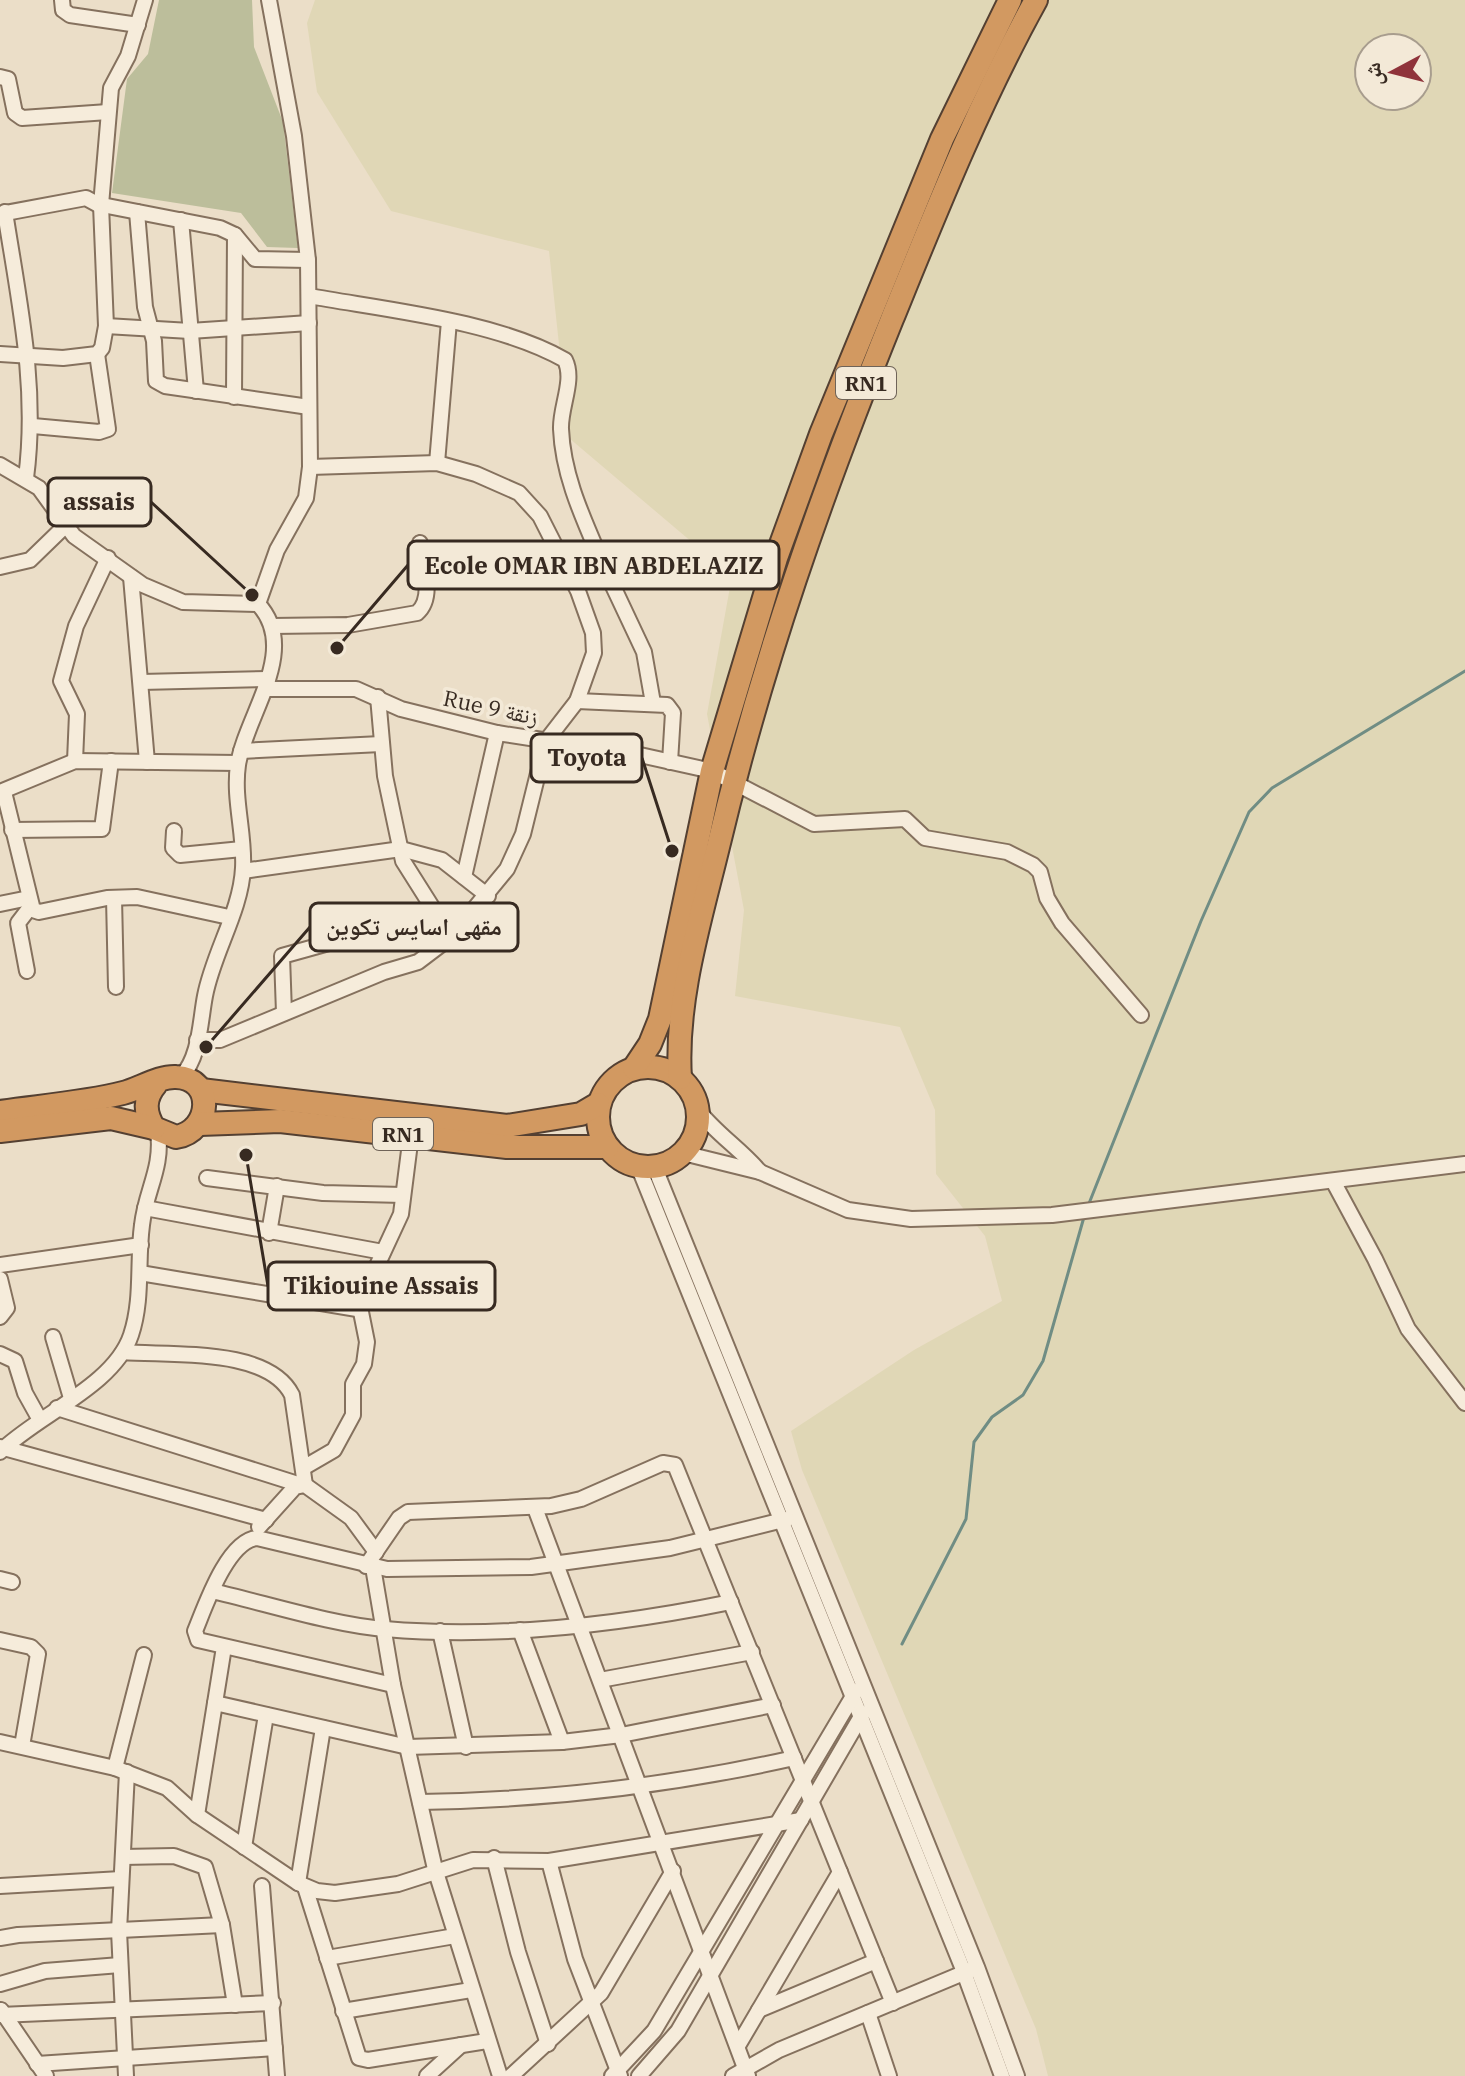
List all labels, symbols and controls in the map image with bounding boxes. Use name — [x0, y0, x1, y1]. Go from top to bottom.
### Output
north arrow — [1353, 32, 1433, 112]
text: ش — [1357, 61, 1388, 88]
road number: RN1 — [836, 367, 896, 399]
callout: assais — [48, 478, 151, 526]
text: assais — [63, 485, 135, 517]
callout: Ecole OMAR IBN ABDELAZIZ — [408, 541, 779, 589]
text: Ecole OMAR IBN ABDELAZIZ — [424, 549, 764, 581]
street label: Rue 9 زنقة — [441, 683, 541, 731]
callout: Toyota — [531, 734, 642, 782]
text: Toyota — [547, 741, 627, 773]
callout: مقهى اسايس تكوين — [310, 903, 518, 951]
text: مقهى اسايس تكوين — [326, 910, 502, 942]
road number: RN1 — [373, 1118, 433, 1150]
callout: Tikiouine Assais — [268, 1262, 495, 1310]
text: Tikiouine Assais — [283, 1269, 479, 1301]

